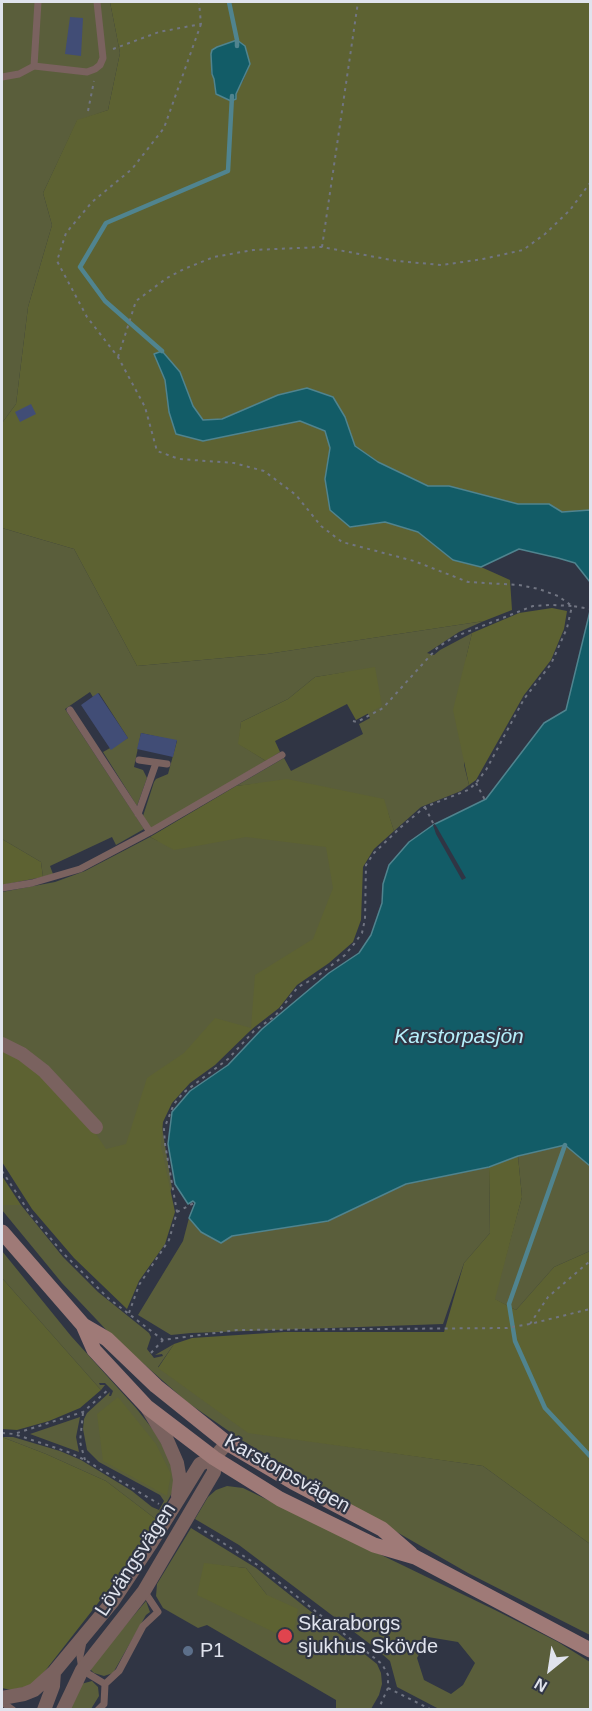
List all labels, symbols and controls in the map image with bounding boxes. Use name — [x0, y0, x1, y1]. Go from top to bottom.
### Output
water label: Karstorpasjön — [394, 1024, 524, 1050]
street label: Karstorpsvägen — [220, 1430, 354, 1518]
street label: Lövängsvägen — [91, 1499, 181, 1621]
place label: Skaraborgs sjukhus Skövde — [298, 1612, 438, 1659]
marker: Skaraborgs sjukhus Skövde — [276, 1627, 294, 1645]
place label: P1 — [200, 1639, 224, 1663]
north arrow — [520, 1639, 580, 1699]
marker: P1 — [181, 1644, 195, 1658]
text: N — [531, 1675, 550, 1695]

